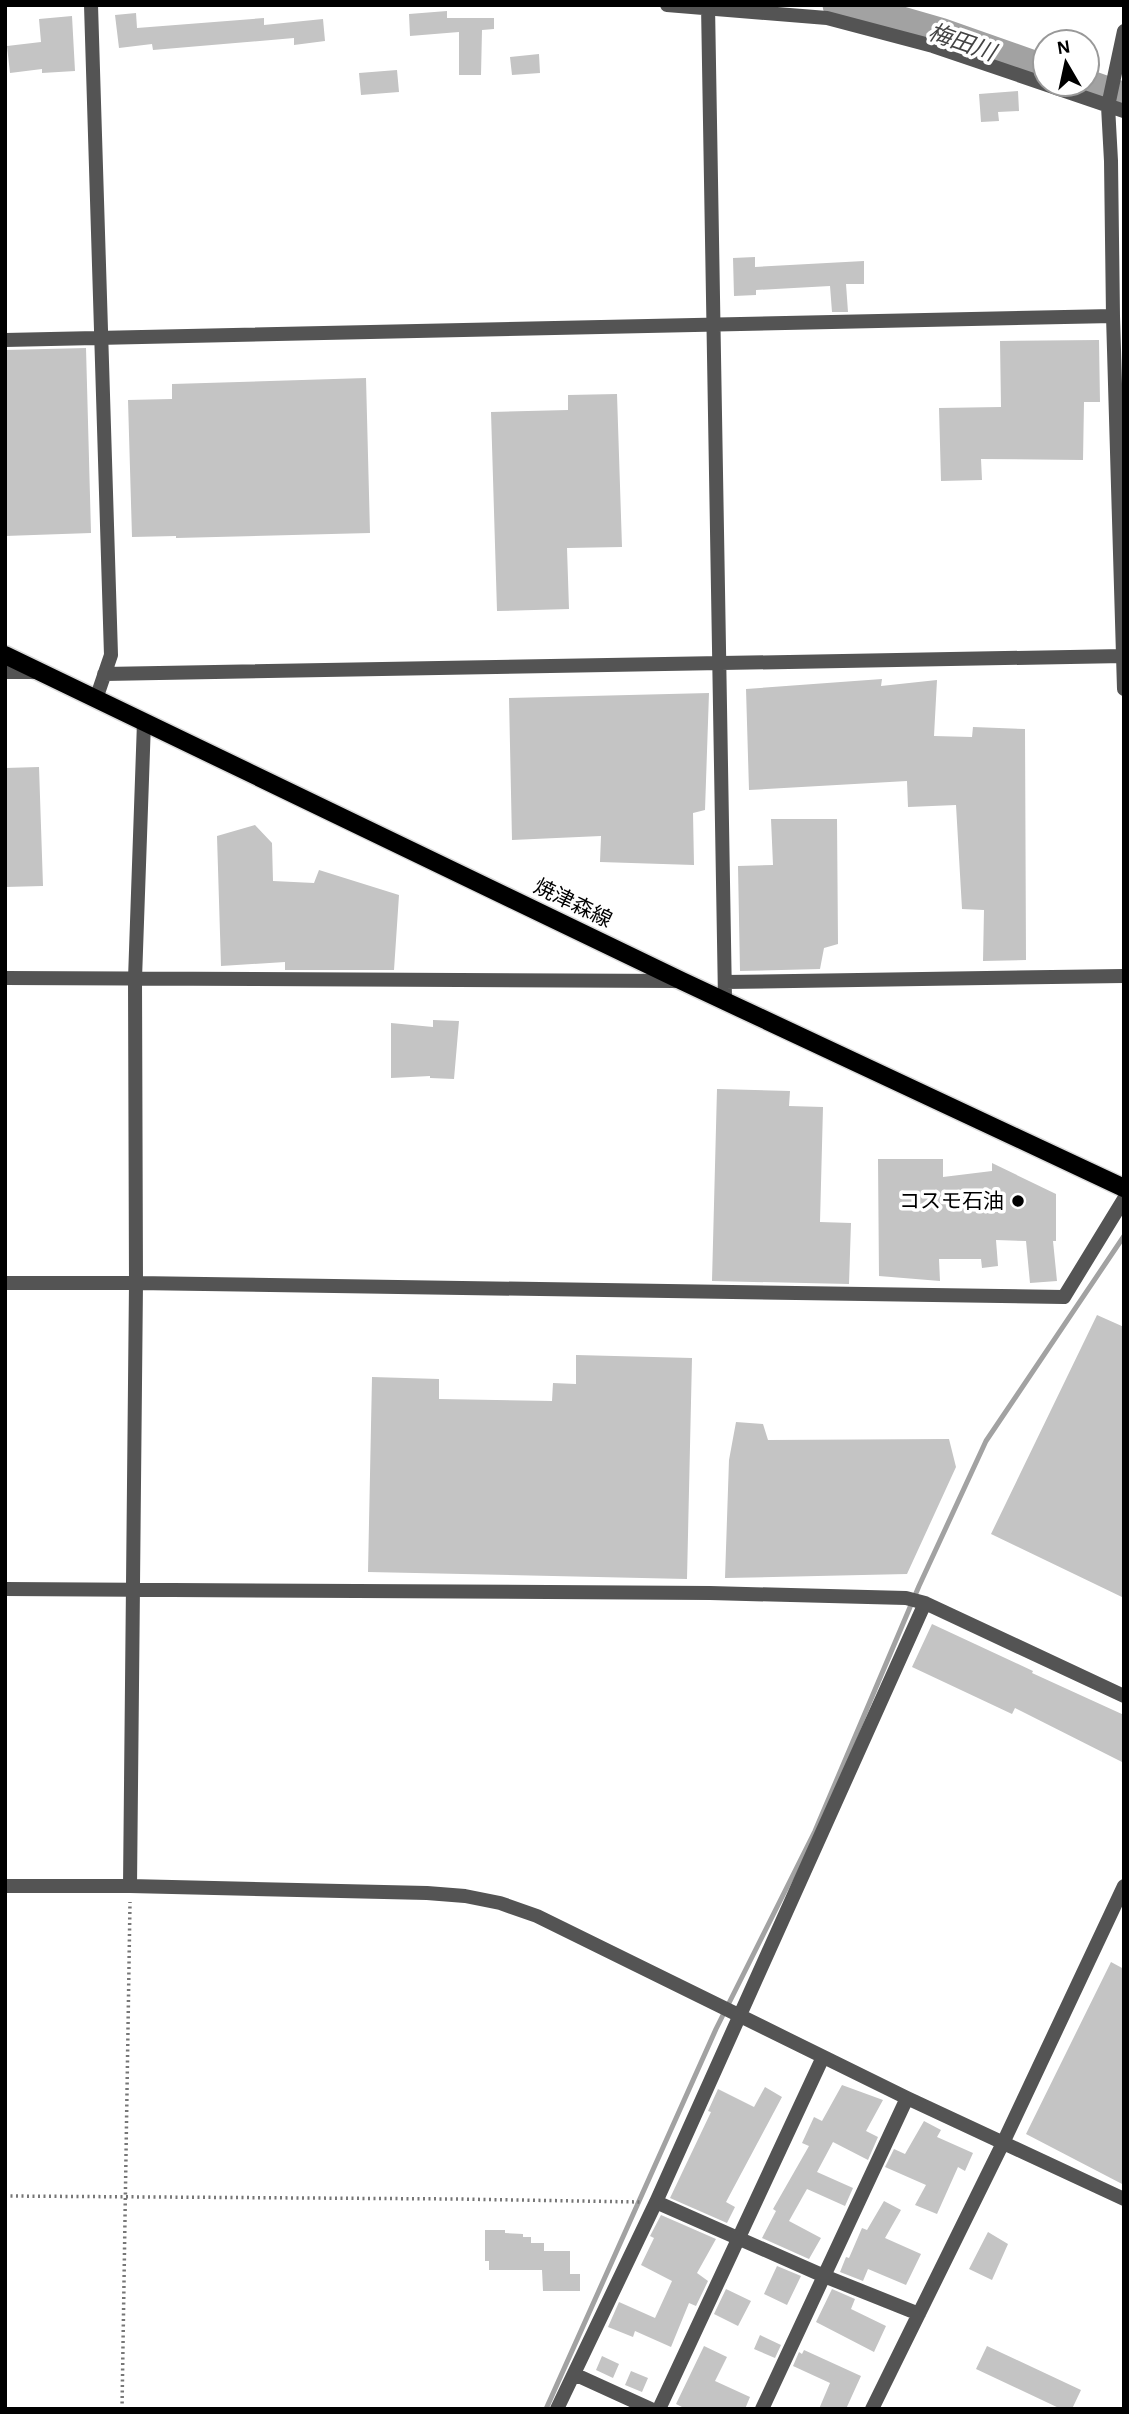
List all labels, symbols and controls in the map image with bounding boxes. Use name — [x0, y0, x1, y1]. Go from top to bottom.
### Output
water label: 梅田川 — [925, 19, 1001, 67]
north arrow — [1031, 28, 1101, 98]
text: N — [1056, 37, 1072, 58]
street label: 焼津森線 — [530, 875, 616, 931]
place label: コスモ石油 — [899, 1190, 1004, 1212]
marker: コスモ石油 — [1010, 1193, 1026, 1209]

